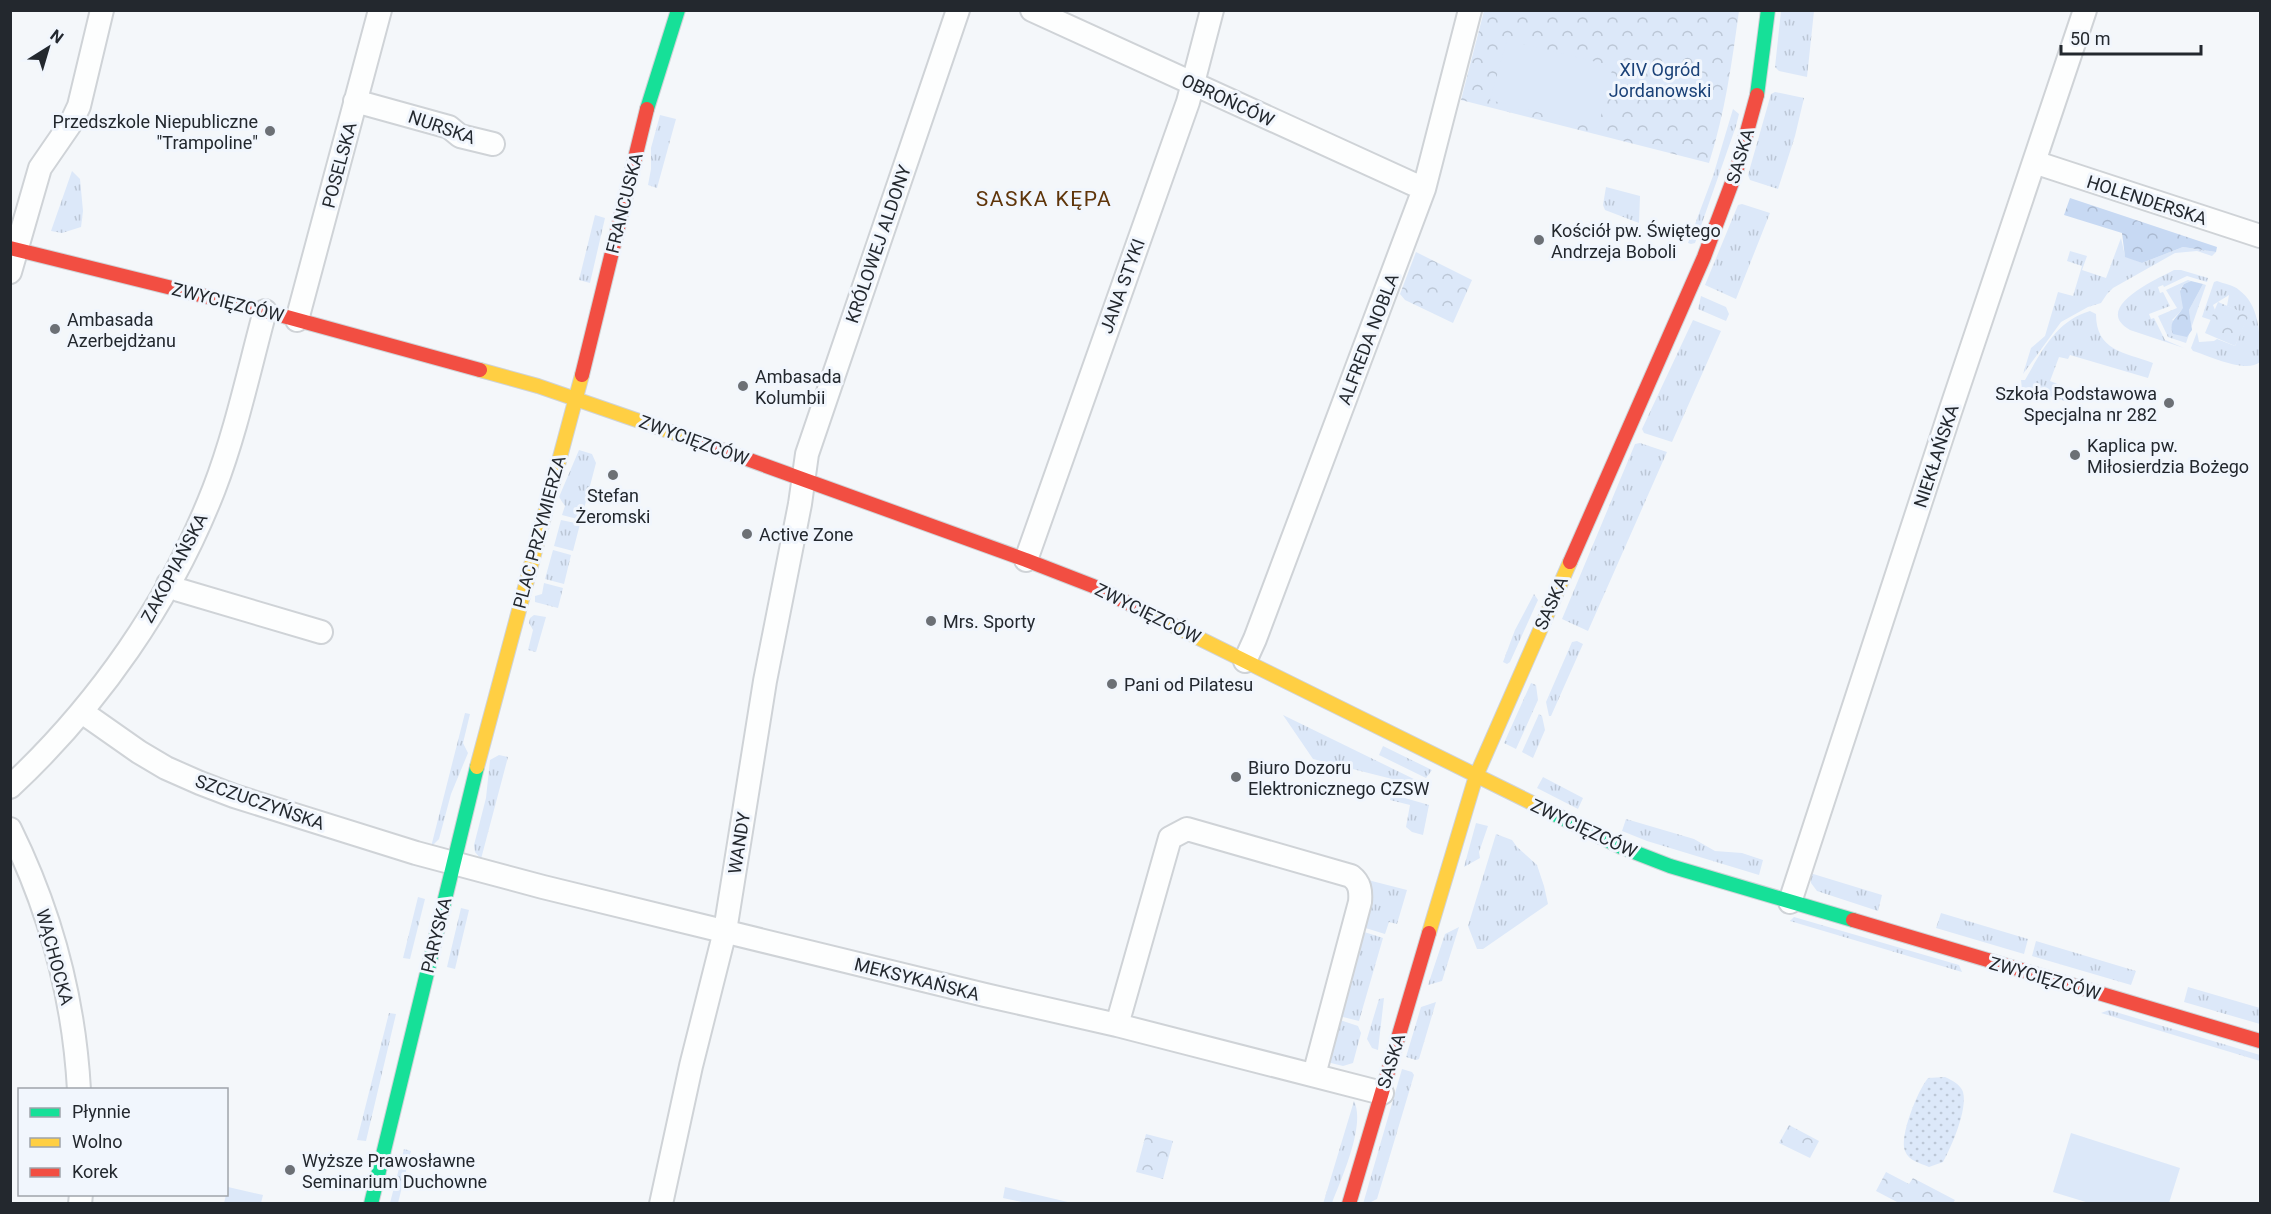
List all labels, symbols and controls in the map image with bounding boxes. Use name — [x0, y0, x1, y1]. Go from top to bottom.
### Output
north arrow — [18, 18, 78, 78]
scale bar — [2061, 18, 2200, 56]
text: N — [46, 25, 67, 47]
text: 50 m — [2070, 28, 2110, 49]
park label: XIV Ogród Jordanowski — [1609, 59, 1711, 101]
street label: OBROŃCÓW — [1178, 69, 1278, 131]
street label: NURSKA — [406, 106, 478, 148]
place label: Przedszkole Niepubliczne "Trampoline" — [53, 111, 258, 153]
street label: POSELSKA — [317, 119, 361, 210]
marker: Przedszkole Niepubliczne "Trampoline" — [263, 124, 277, 138]
street label: SASKA — [1722, 126, 1758, 186]
street label: FRANCUSKA — [601, 150, 647, 255]
street label: KRÓLOWEJ ALDONY — [841, 162, 915, 326]
street label: HOLENDERSKA — [2084, 171, 2210, 229]
district label: SASKA KĘPA — [976, 187, 1112, 211]
place label: Kościół pw. Świętego Andrzeja Boboli — [1551, 220, 1721, 262]
marker: Kościół pw. Świętego Andrzeja Boboli — [1532, 233, 1546, 247]
street label: JANA STYKI — [1095, 236, 1149, 336]
street label: ALFREDA NOBLA — [1333, 270, 1403, 407]
street label: ZWYCIĘZCÓW — [170, 278, 286, 326]
place label: Ambasada Azerbejdżanu — [67, 309, 176, 351]
marker: Ambasada Azerbejdżanu — [48, 322, 62, 336]
place label: Ambasada Kolumbii — [755, 366, 841, 408]
marker: Ambasada Kolumbii — [736, 379, 750, 393]
place label: Szkoła Podstawowa Specjalna nr 282 — [1995, 383, 2157, 425]
marker: Szkoła Podstawowa Specjalna nr 282 — [2162, 396, 2176, 410]
street label: NIEKŁAŃSKA — [1909, 402, 1963, 510]
street label: ZWYCIĘZCÓW — [636, 411, 752, 470]
place label: Kaplica pw. Miłosierdzia Bożego — [2087, 435, 2249, 477]
marker: Kaplica pw. Miłosierdzia Bożego — [2068, 448, 2082, 462]
street label: PLAC PRZYMIERZA — [508, 453, 570, 611]
marker: Stefan Żeromski — [606, 468, 620, 482]
place label: Stefan Żeromski — [576, 485, 650, 527]
street label: ZAKOPIAŃSKA — [136, 510, 212, 626]
place label: Active Zone — [759, 524, 853, 545]
marker: Active Zone — [740, 527, 754, 541]
street label: SASKA — [1530, 573, 1572, 633]
street label: ZWYCIĘZCÓW — [1092, 578, 1204, 648]
place label: Mrs. Sporty — [943, 611, 1036, 632]
marker: Mrs. Sporty — [924, 614, 938, 628]
place label: Pani od Pilatesu — [1124, 674, 1253, 695]
marker: Pani od Pilatesu — [1105, 677, 1119, 691]
place label: Biuro Dozoru Elektronicznego CZSW — [1248, 757, 1430, 799]
street label: SZCZUCZYŃSKA — [193, 770, 328, 834]
marker: Biuro Dozoru Elektronicznego CZSW — [1229, 770, 1243, 784]
street label: ZWYCIĘZCÓW — [1528, 794, 1640, 862]
street label: WANDY — [724, 810, 754, 875]
street label: PARYSKA — [417, 895, 456, 975]
street label: WĄCHOCKA — [32, 906, 78, 1008]
street label: ZWYCIĘZCÓW — [1987, 952, 2103, 1004]
street label: MEKSYKAŃSKA — [852, 953, 982, 1005]
street label: SASKA — [1373, 1031, 1409, 1091]
legend — [18, 1088, 228, 1196]
text: Płynnie — [72, 1101, 131, 1122]
text: Wolno — [72, 1131, 123, 1152]
place label: Wyższe Prawosławne Seminarium Duchowne — [302, 1150, 487, 1192]
text: Korek — [72, 1161, 119, 1182]
marker: Wyższe Prawosławne Seminarium Duchowne — [283, 1163, 297, 1177]

